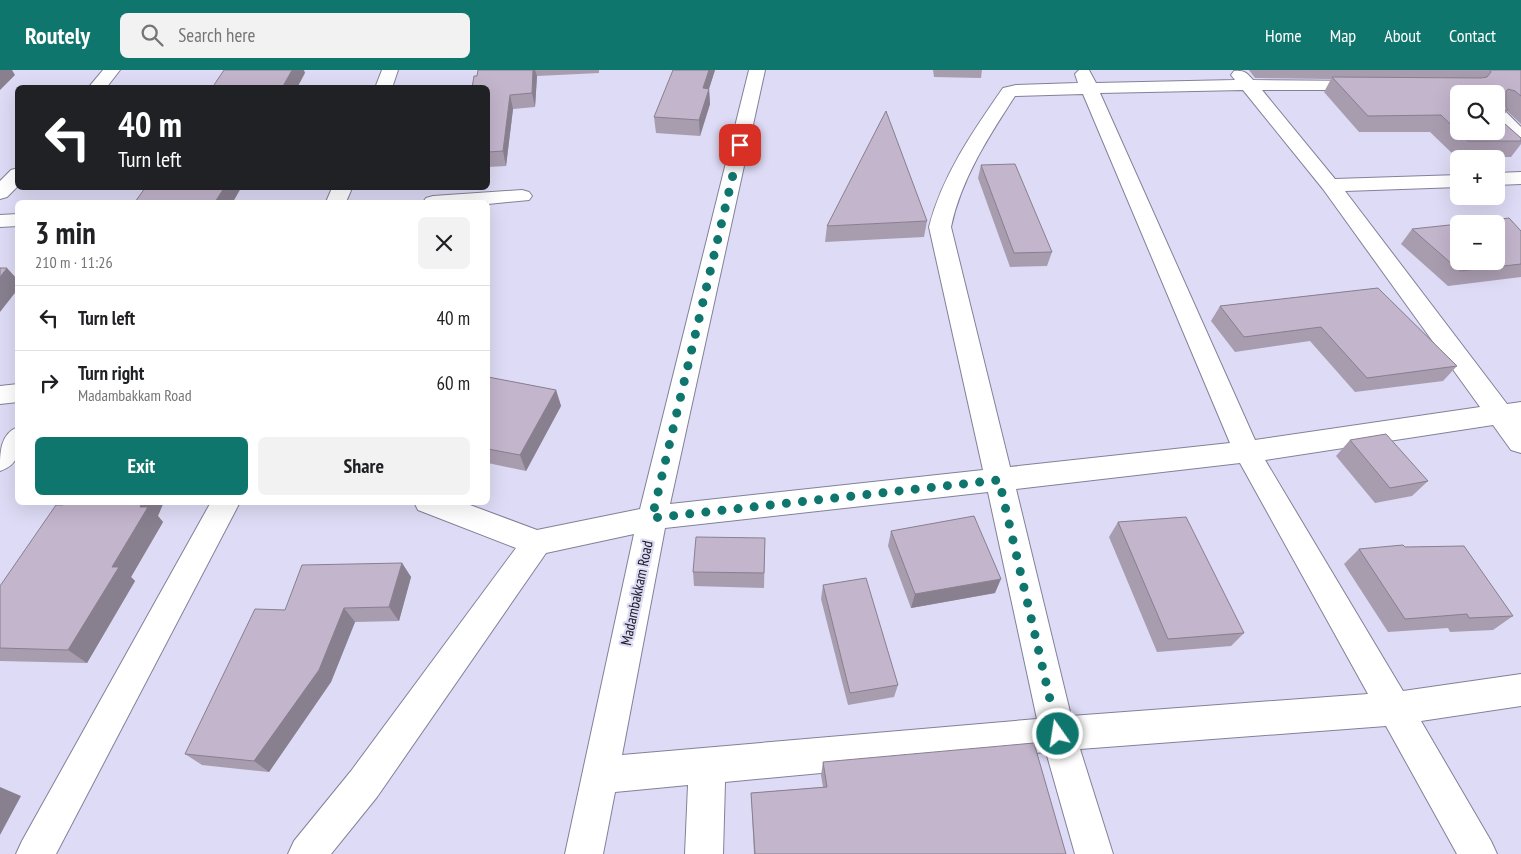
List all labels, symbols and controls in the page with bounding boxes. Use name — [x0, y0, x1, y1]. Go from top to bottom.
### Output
search box — [120, 13, 470, 58]
text: Routely — [25, 20, 90, 51]
icon: search — [138, 21, 166, 49]
text: Search here — [178, 23, 255, 47]
text: Home — [1265, 24, 1302, 47]
text: Map — [1330, 24, 1356, 47]
text: About — [1384, 24, 1421, 47]
text: Contact — [1449, 24, 1496, 47]
map controls — [1450, 85, 1505, 270]
button: search — [1450, 85, 1505, 140]
text: 40 m — [118, 101, 182, 147]
icon: left — [35, 105, 100, 170]
pin — [719, 124, 761, 166]
icon: arrive — [726, 131, 754, 159]
text: Turn left — [118, 145, 182, 173]
button: + — [1450, 150, 1505, 205]
text: 3 min — [35, 213, 96, 252]
button: − — [1450, 215, 1505, 270]
button: close — [418, 217, 470, 269]
text: 210 m · 11:26 — [35, 252, 113, 272]
icon: left — [35, 304, 63, 332]
text: Turn left — [78, 306, 135, 330]
text: 40 m — [437, 306, 470, 330]
text: Turn right — [78, 361, 144, 385]
icon: right — [35, 369, 63, 397]
text: 60 m — [437, 371, 470, 395]
text: Madambakkam Road — [78, 385, 192, 405]
button: Exit — [35, 437, 248, 495]
button: Share — [258, 437, 470, 495]
street label: Madambakkam Road — [616, 539, 657, 647]
position arrow — [1031, 707, 1083, 759]

